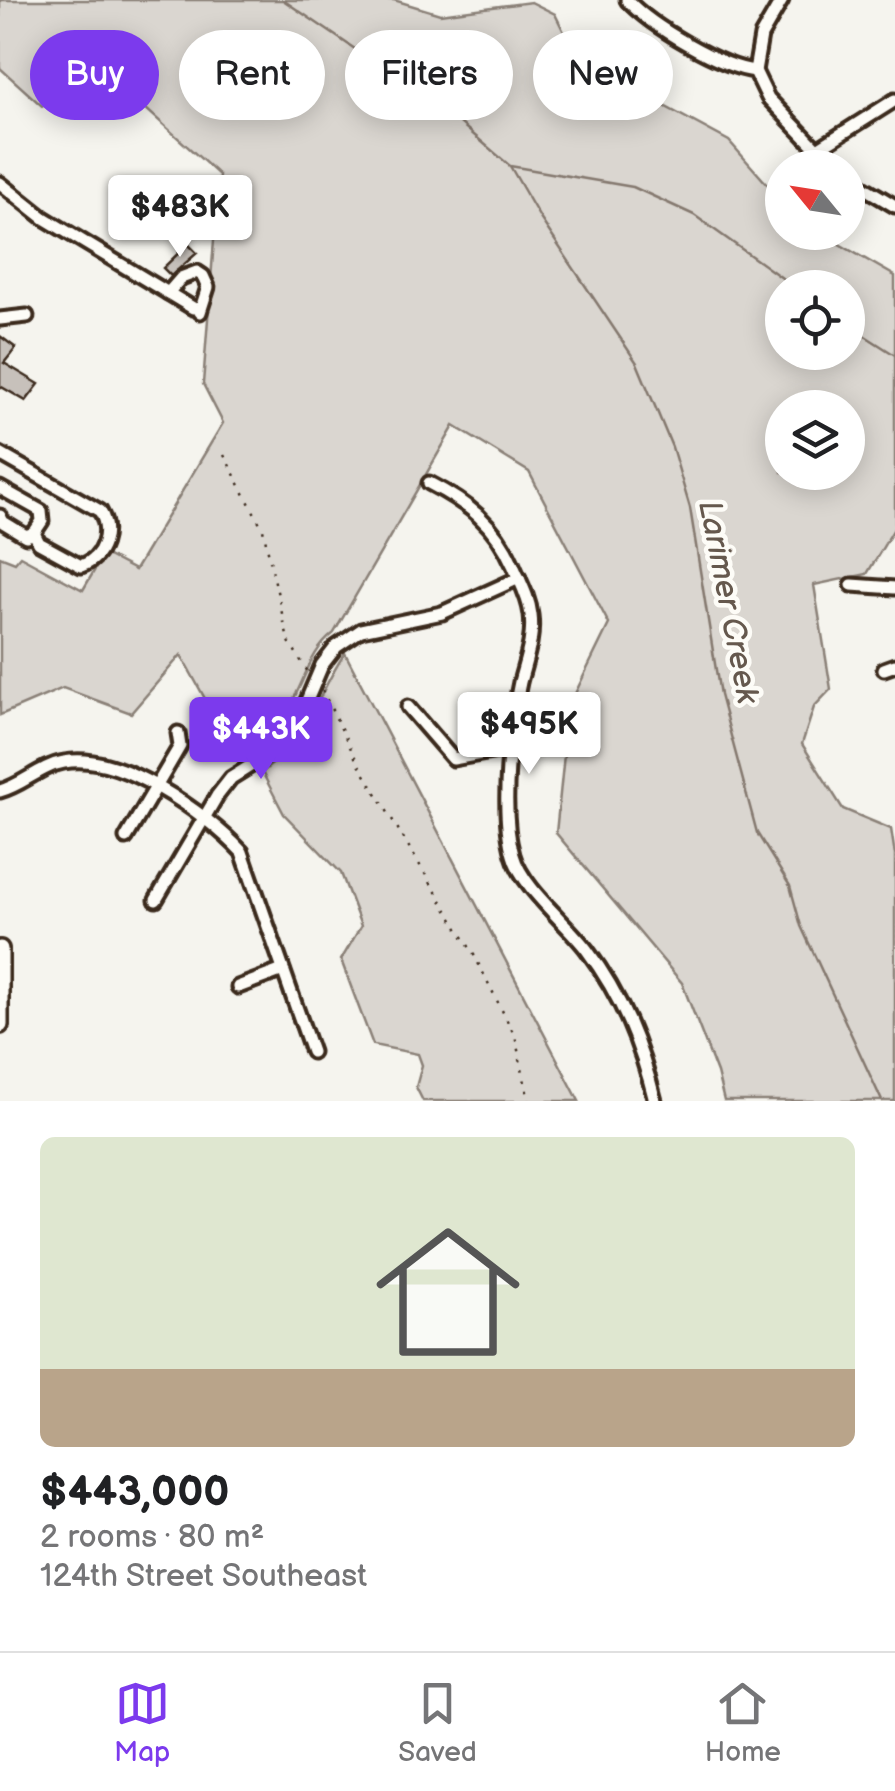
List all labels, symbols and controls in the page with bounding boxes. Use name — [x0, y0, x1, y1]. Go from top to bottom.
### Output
chip: Buy — [30, 30, 159, 120]
chip: Rent — [179, 30, 325, 120]
chip: Filters — [345, 30, 513, 120]
chip: New — [533, 30, 673, 120]
north arrow — [765, 150, 865, 250]
map controls — [765, 150, 865, 490]
pin: $483K — [110, 175, 250, 260]
text: $483K — [130, 188, 230, 227]
button: locate — [765, 270, 865, 370]
button: layers — [765, 390, 865, 490]
water label: Larimer Creek — [689, 497, 767, 708]
pin: $495K — [459, 692, 599, 777]
pin: $443K — [191, 697, 331, 782]
text: $495K — [480, 705, 578, 744]
text: $443K — [211, 710, 311, 749]
icon: home — [358, 1202, 538, 1382]
text: $443,000 — [40, 1467, 230, 1518]
text: 2 rooms · 80 m² — [40, 1518, 264, 1557]
text: 124th Street Southeast — [40, 1557, 367, 1596]
tab: Map — [114, 1676, 170, 1769]
tab: Saved — [398, 1676, 477, 1769]
tab: Home — [705, 1676, 781, 1769]

